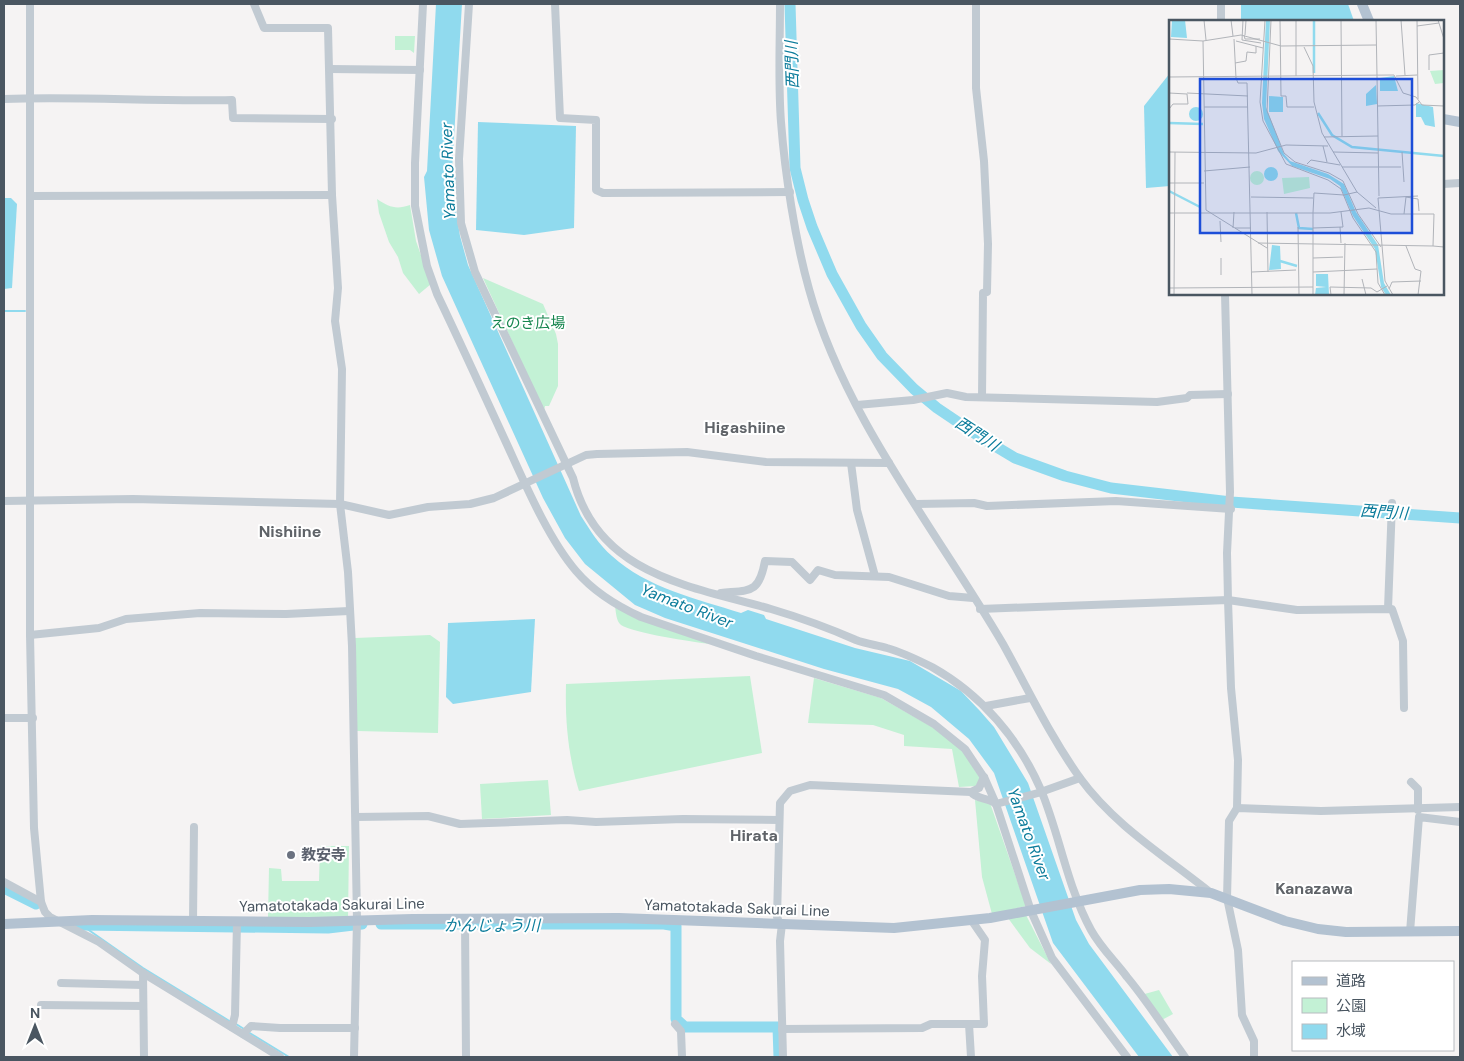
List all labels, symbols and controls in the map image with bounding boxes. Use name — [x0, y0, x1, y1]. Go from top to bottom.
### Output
inset map — [1169, 20, 1444, 295]
water label: 西門川 — [781, 39, 803, 89]
water label: Yamato River — [436, 121, 460, 220]
park label: えのき広場 — [491, 313, 565, 333]
water label: 西門川 — [951, 412, 1005, 457]
district label: Higashiine — [704, 417, 786, 438]
water label: 西門川 — [1359, 500, 1411, 524]
district label: Nishiine — [259, 521, 321, 542]
water label: Yamato River — [638, 579, 737, 634]
water label: Yamato River — [1003, 785, 1056, 884]
district label: Hirata — [730, 825, 778, 846]
place label: 教安寺 — [301, 845, 346, 865]
marker: 教安寺 — [285, 849, 297, 861]
district label: Kanazawa — [1275, 878, 1353, 899]
street label: Yamatotakada Sakurai Line — [239, 893, 425, 917]
street label: Yamatotakada Sakurai Line — [644, 895, 830, 921]
water label: かんじょう川 — [444, 915, 542, 936]
legend — [1292, 961, 1454, 1051]
text: 道路 — [1336, 971, 1366, 991]
text: 公園 — [1336, 996, 1366, 1016]
north arrow — [10, 1001, 60, 1051]
text: N — [30, 1004, 40, 1022]
text: 水域 — [1336, 1021, 1366, 1041]

